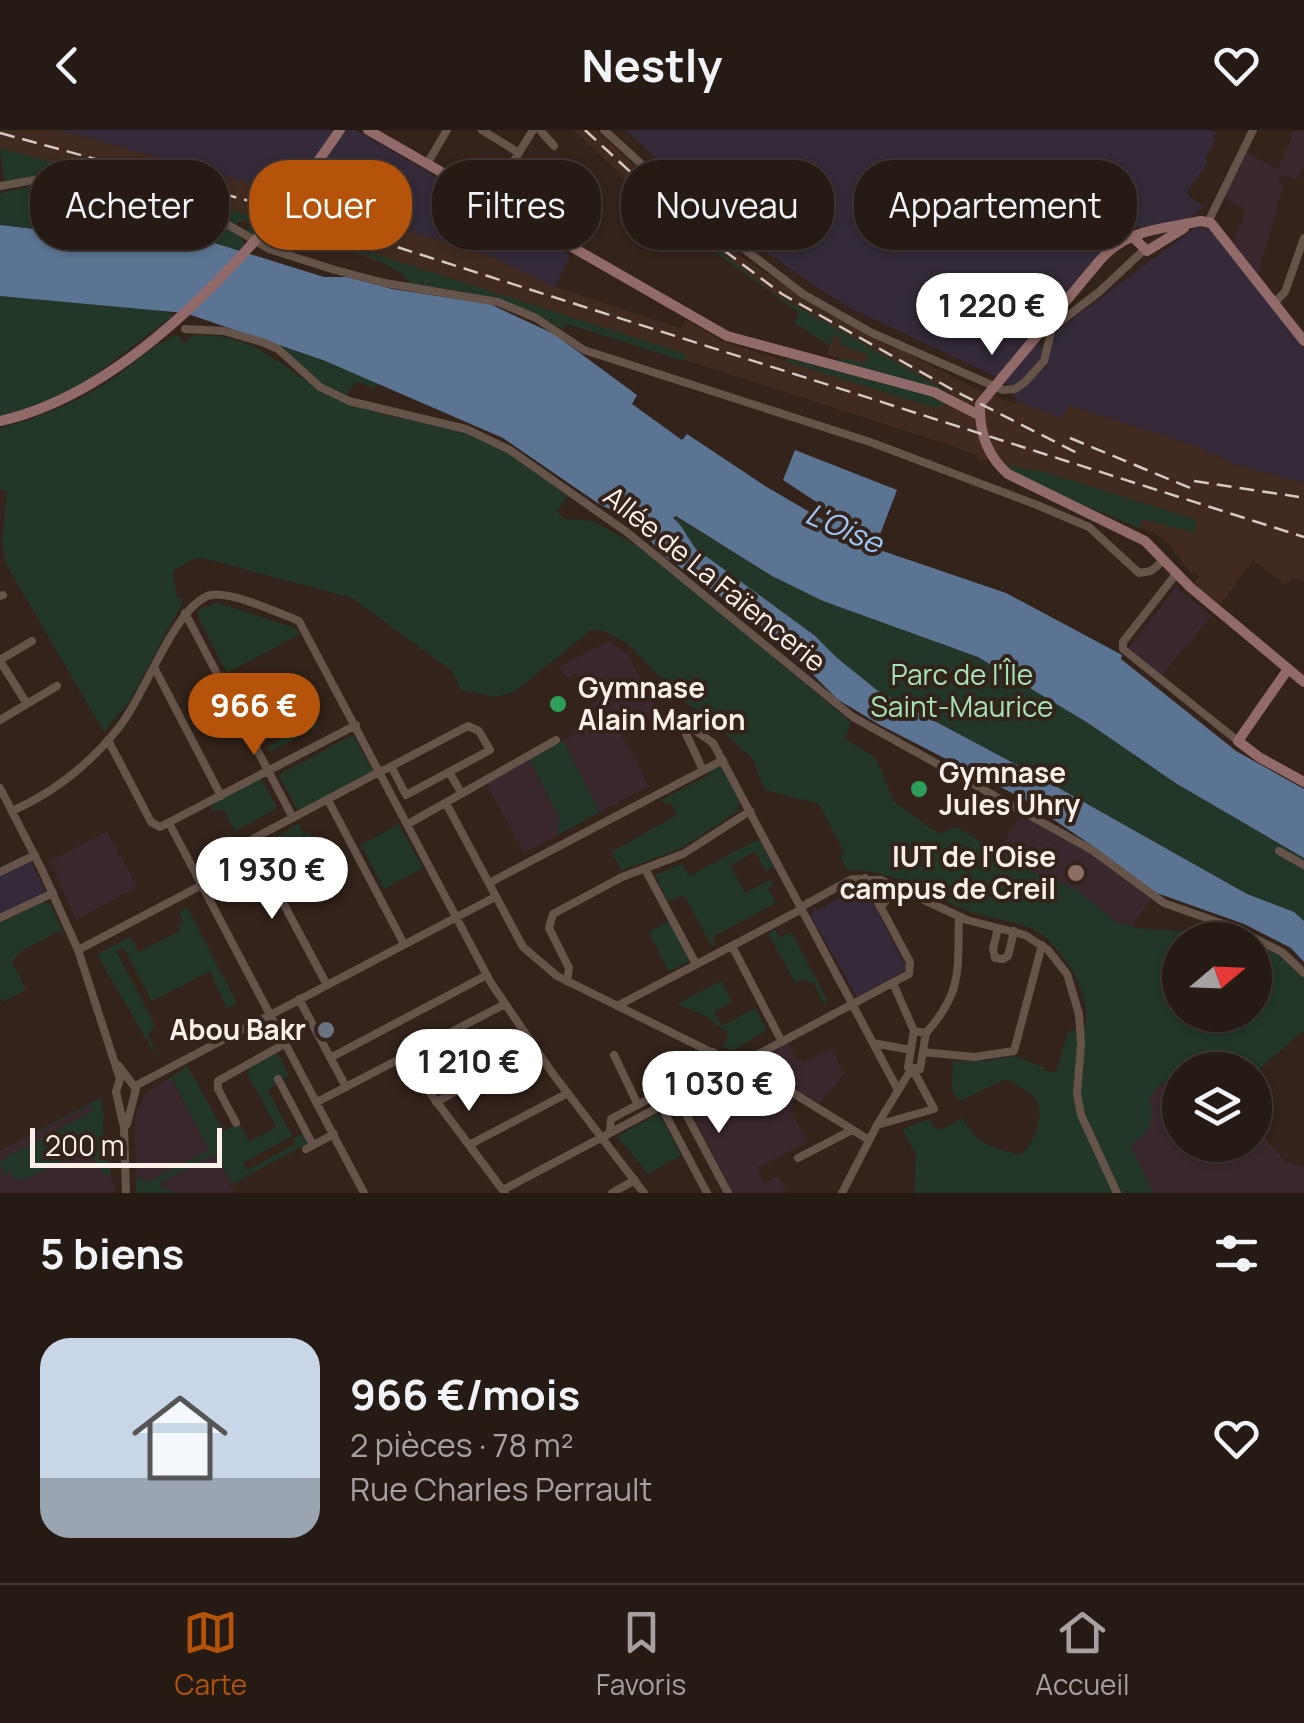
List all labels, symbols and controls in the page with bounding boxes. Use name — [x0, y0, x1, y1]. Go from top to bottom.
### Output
text: Nestly — [581, 34, 723, 96]
icon: back — [40, 38, 95, 93]
icon: heart — [1209, 38, 1264, 93]
chip: Acheter — [30, 160, 229, 250]
chip: Louer — [249, 160, 412, 250]
chip: Filtres — [432, 160, 601, 250]
chip: Nouveau — [621, 160, 834, 250]
chip: Appartement — [854, 160, 1137, 250]
pin: 1 220 € — [900, 273, 1084, 358]
text: 1 220 € — [938, 283, 1046, 327]
street label: Allée de La Faïencerie — [597, 477, 835, 680]
water label: L'Oise — [800, 493, 891, 563]
park label: Parc de l'Île Saint-Maurice — [871, 655, 1053, 725]
place label: Gymnase Alain Marion — [578, 668, 746, 738]
pin: 966 € — [184, 673, 324, 758]
text: 966 € — [210, 683, 298, 727]
marker: Gymnase Alain Marion — [547, 693, 569, 715]
place label: Gymnase Jules Uhry — [939, 753, 1080, 823]
marker: Gymnase Jules Uhry — [908, 778, 930, 800]
pin: 1 930 € — [180, 837, 364, 922]
place label: IUT de l'Oise campus de Creil — [839, 837, 1056, 907]
text: 1 930 € — [218, 847, 326, 891]
marker: IUT de l'Oise campus de Creil — [1065, 862, 1087, 884]
north arrow — [1162, 922, 1272, 1032]
map controls — [1162, 922, 1272, 1162]
place label: Abou Bakr — [170, 1010, 306, 1048]
marker: Abou Bakr — [315, 1019, 337, 1041]
pin: 1 210 € — [377, 1029, 561, 1114]
text: 1 210 € — [418, 1039, 520, 1083]
pin: 1 030 € — [627, 1051, 811, 1136]
button: layers — [1162, 1052, 1272, 1162]
text: 1 030 € — [664, 1061, 774, 1105]
scale bar — [30, 1123, 222, 1168]
text: 200 m — [45, 1126, 124, 1164]
text: 5 biens — [40, 1224, 184, 1282]
icon: filters — [1209, 1226, 1264, 1281]
text: 966 €/mois — [350, 1365, 580, 1423]
icon: home — [120, 1378, 240, 1498]
icon: heart — [1209, 1411, 1264, 1466]
text: 2 pièces · 78 m² — [350, 1423, 574, 1467]
text: Rue Charles Perrault — [350, 1467, 652, 1511]
tab: Carte — [174, 1605, 247, 1703]
tab: Favoris — [596, 1605, 686, 1703]
tab: Accueil — [1035, 1605, 1130, 1703]

